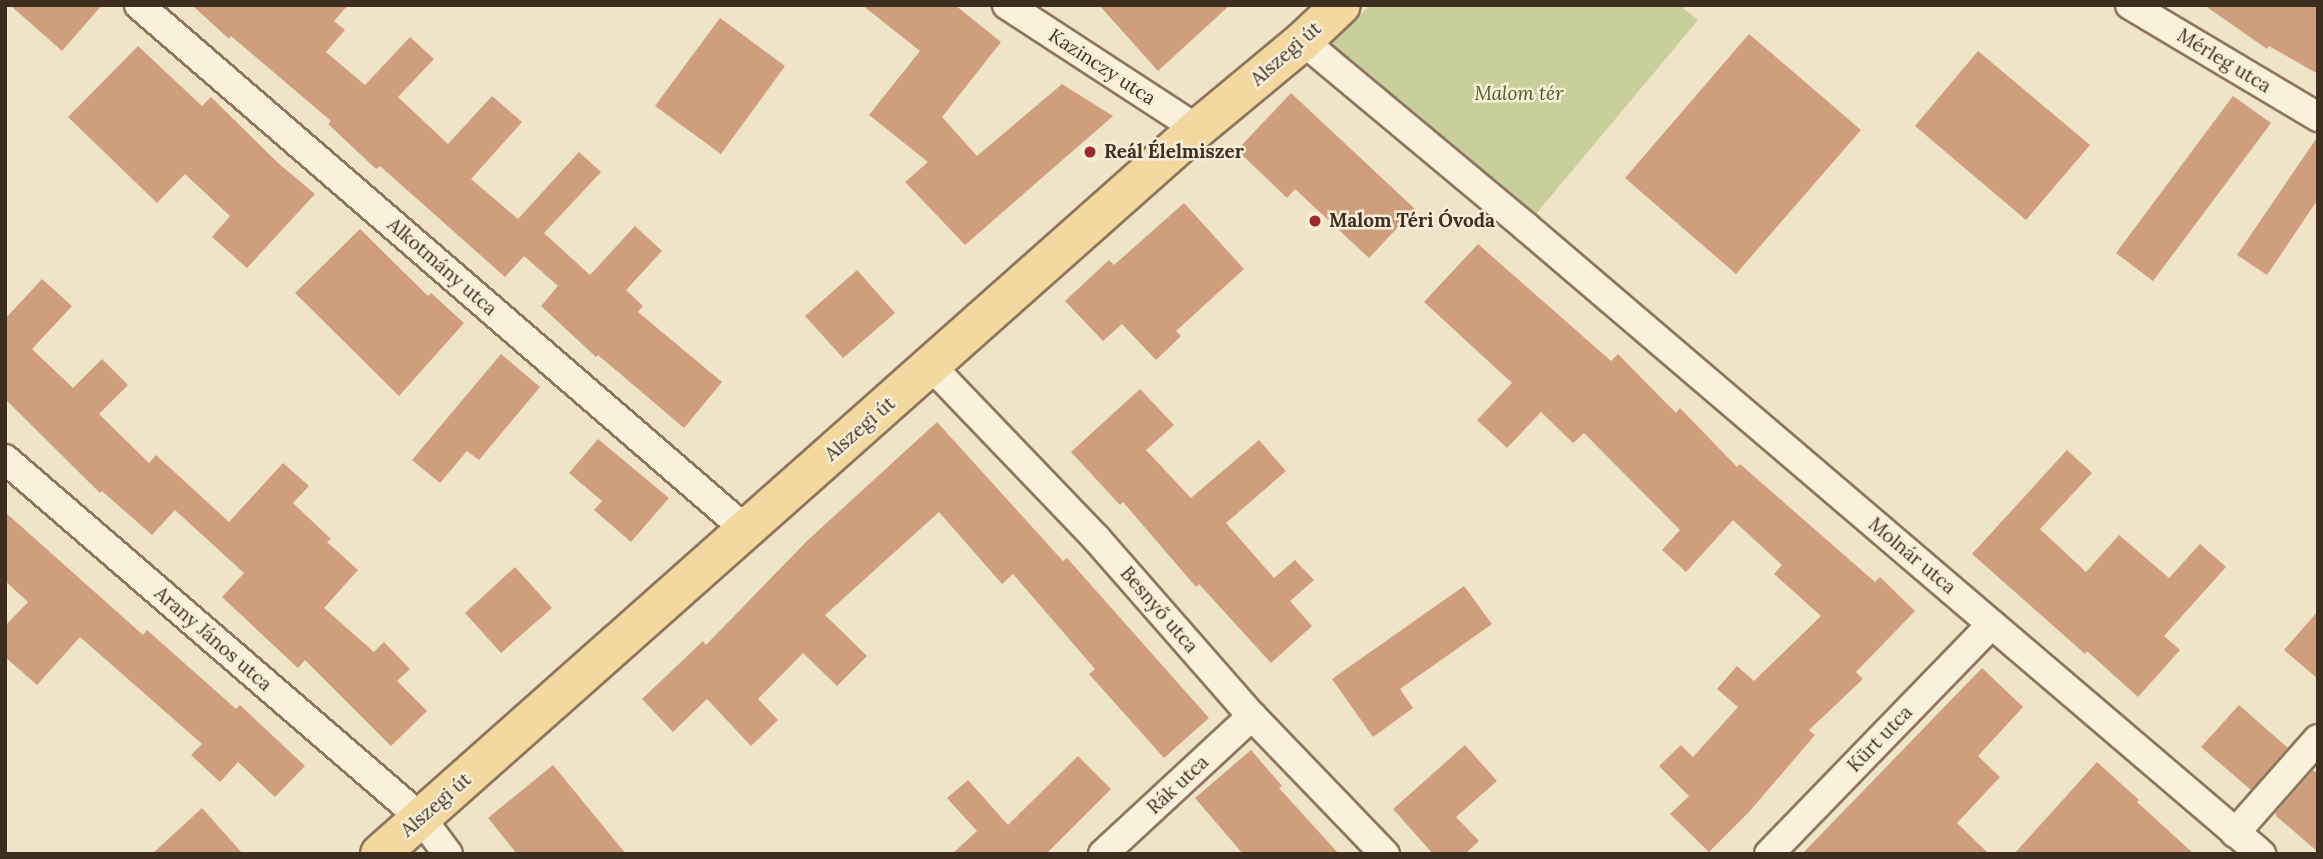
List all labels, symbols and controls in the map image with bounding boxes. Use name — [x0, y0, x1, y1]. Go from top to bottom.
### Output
street label: Alszegi út — [1246, 17, 1326, 91]
street label: Kazinczy utca — [1044, 24, 1160, 110]
street label: Mérleg utca — [2173, 24, 2275, 98]
park label: Malom tér — [1474, 83, 1564, 105]
place label: Reál Élelmiszer — [1104, 141, 1244, 163]
marker: Reál Élelmiszer — [1082, 144, 1098, 160]
place label: Malom Téri Óvoda — [1329, 210, 1495, 232]
street label: Alkotmány utca — [383, 213, 501, 321]
marker: Malom Téri Óvoda — [1307, 213, 1323, 229]
street label: Alszegi út — [820, 392, 900, 466]
street label: Molnár utca — [1864, 513, 1960, 599]
street label: Besnyő utca — [1115, 562, 1203, 658]
street label: Arany János utca — [150, 582, 276, 696]
street label: Kürt utca — [1843, 701, 1917, 777]
street label: Rák utca — [1143, 751, 1213, 819]
street label: Alszegi út — [396, 768, 476, 842]

